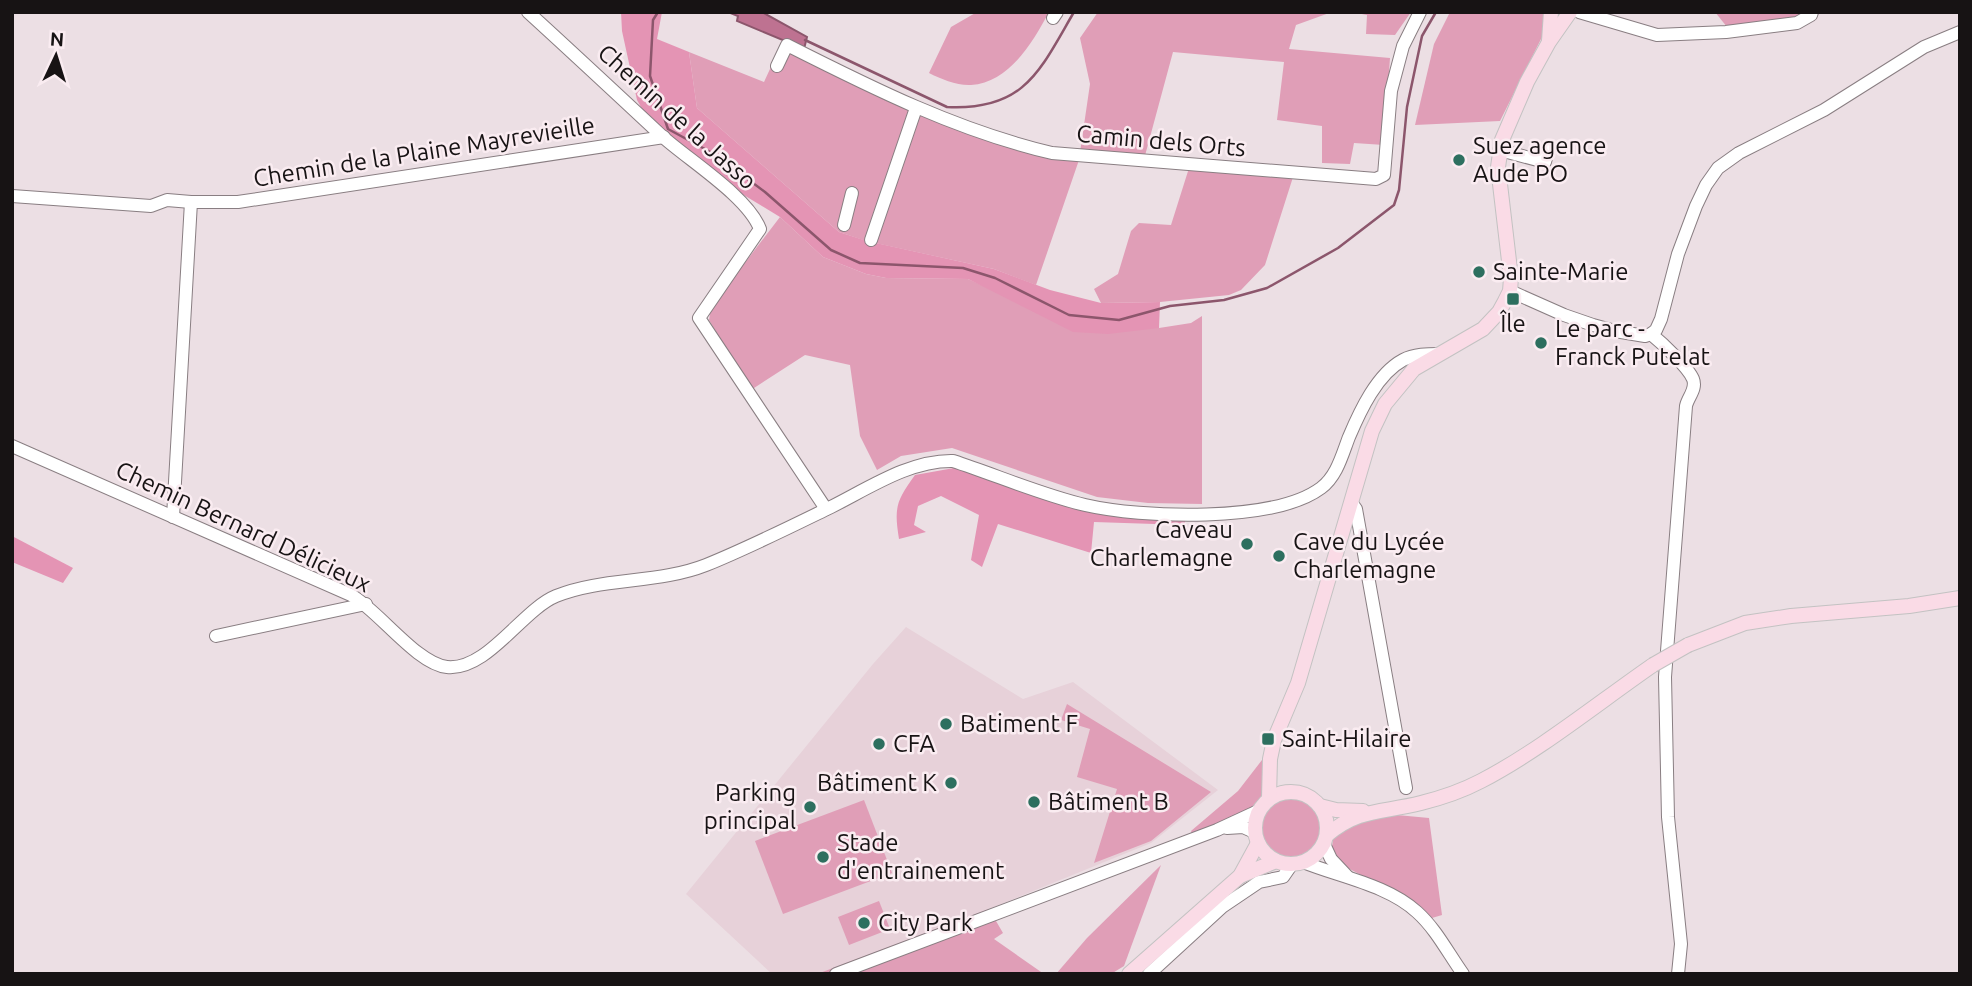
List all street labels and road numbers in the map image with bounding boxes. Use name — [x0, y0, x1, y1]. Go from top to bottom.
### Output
street label: Chemin de la Jasso — [593, 39, 762, 195]
street label: Chemin de la Plaine Mayrevieille — [251, 111, 596, 192]
street label: Camin dels Orts — [1075, 120, 1247, 161]
street label: Chemin Bernard Délicieux — [112, 456, 375, 598]

